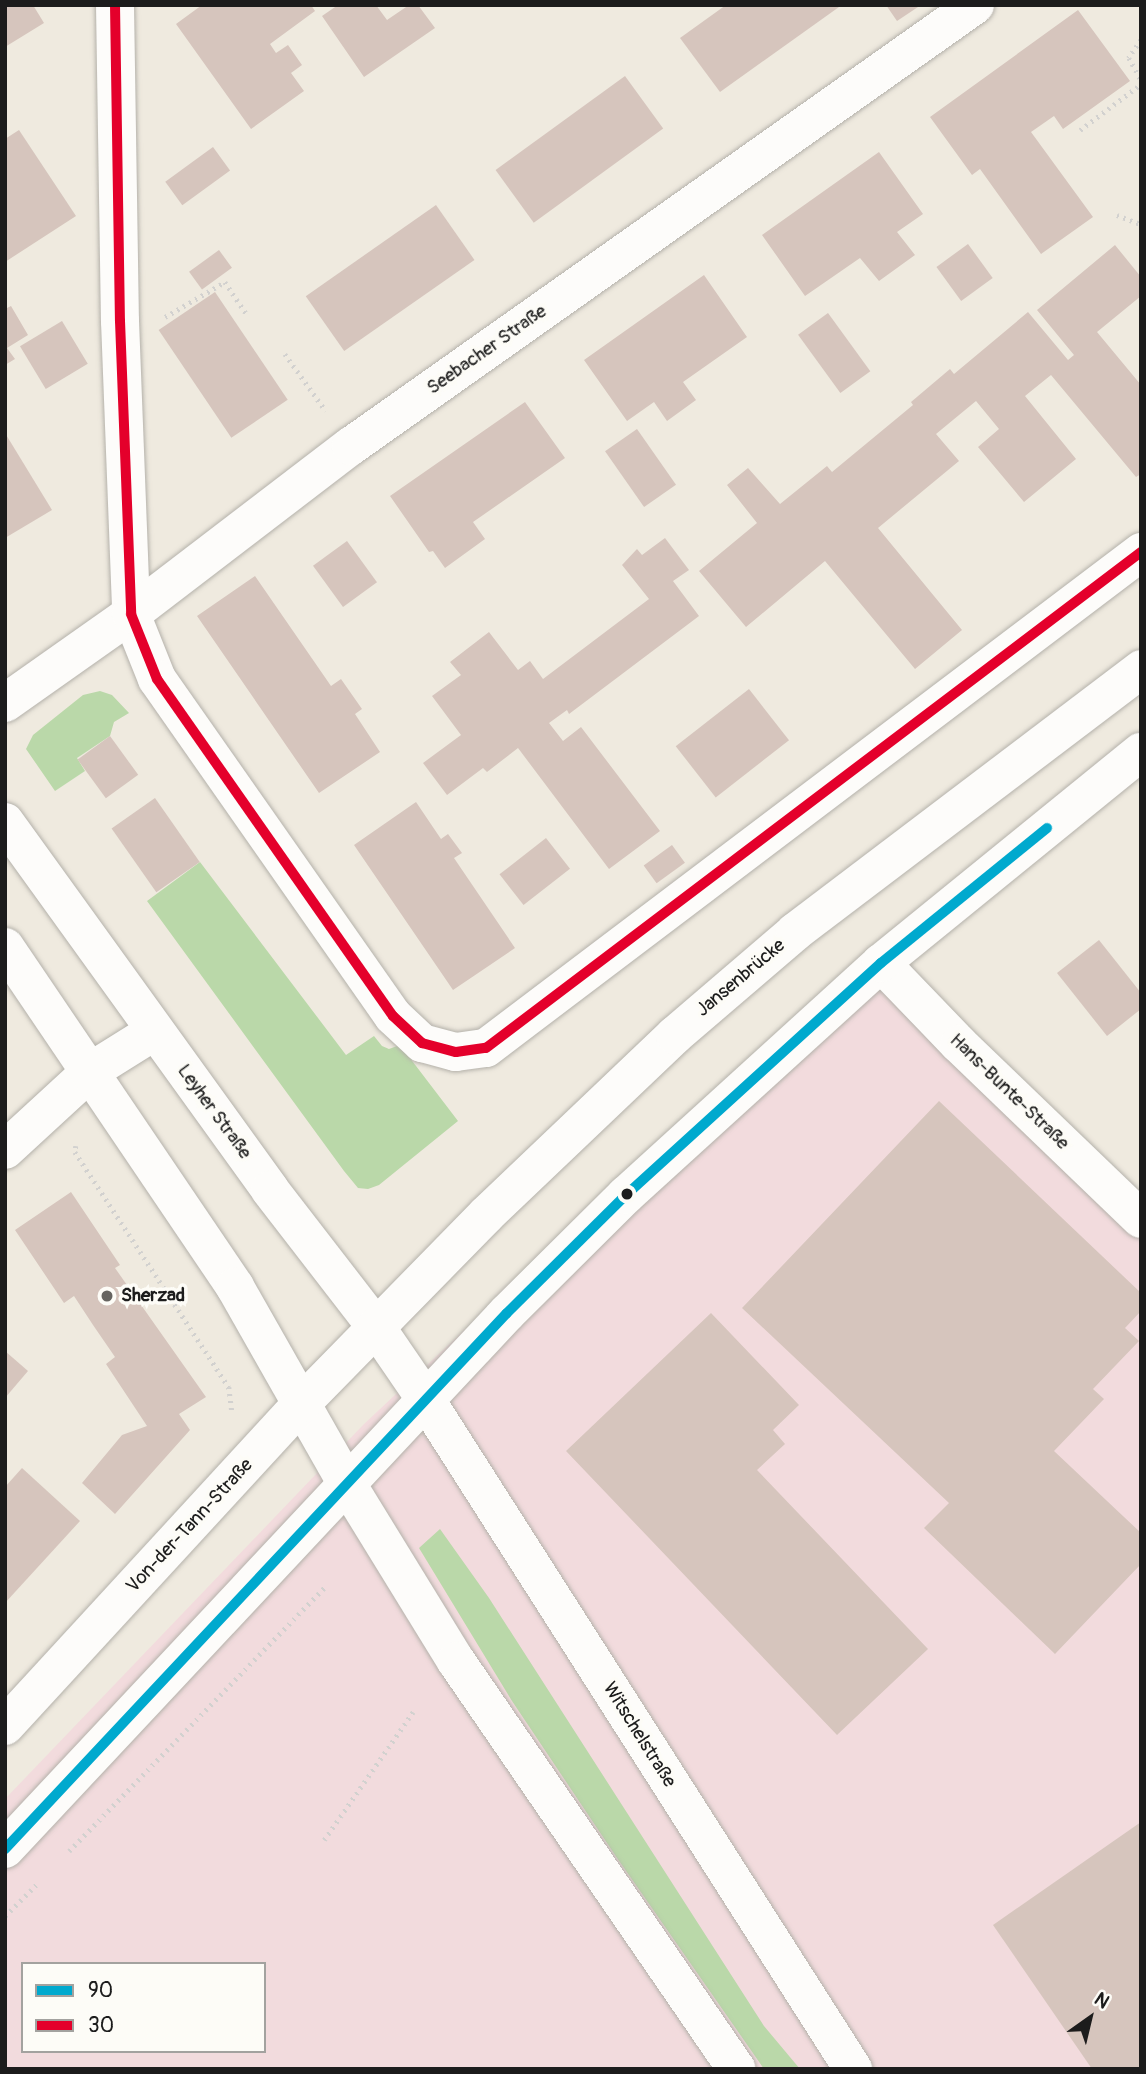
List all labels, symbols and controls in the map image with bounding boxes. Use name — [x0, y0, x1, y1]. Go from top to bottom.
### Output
street label: Seebacher Straße — [423, 300, 551, 400]
street label: Jansenbrücke — [692, 934, 790, 1022]
street label: Hans-Bunte-Straße — [944, 1029, 1074, 1155]
street label: Leyher Straße — [172, 1060, 256, 1164]
unlabelled marker — [620, 1187, 634, 1201]
place label: Sherzad — [121, 1285, 185, 1307]
marker: Sherzad — [99, 1288, 115, 1304]
street label: Von-der-Tann-Straße — [122, 1454, 258, 1598]
street label: Witschelstraße — [598, 1678, 680, 1792]
legend — [21, 1962, 266, 2053]
text: 90 — [88, 1977, 113, 2004]
north arrow — [1055, 1983, 1125, 2053]
text: N — [1090, 1987, 1114, 2014]
text: 30 — [88, 2012, 114, 2039]

